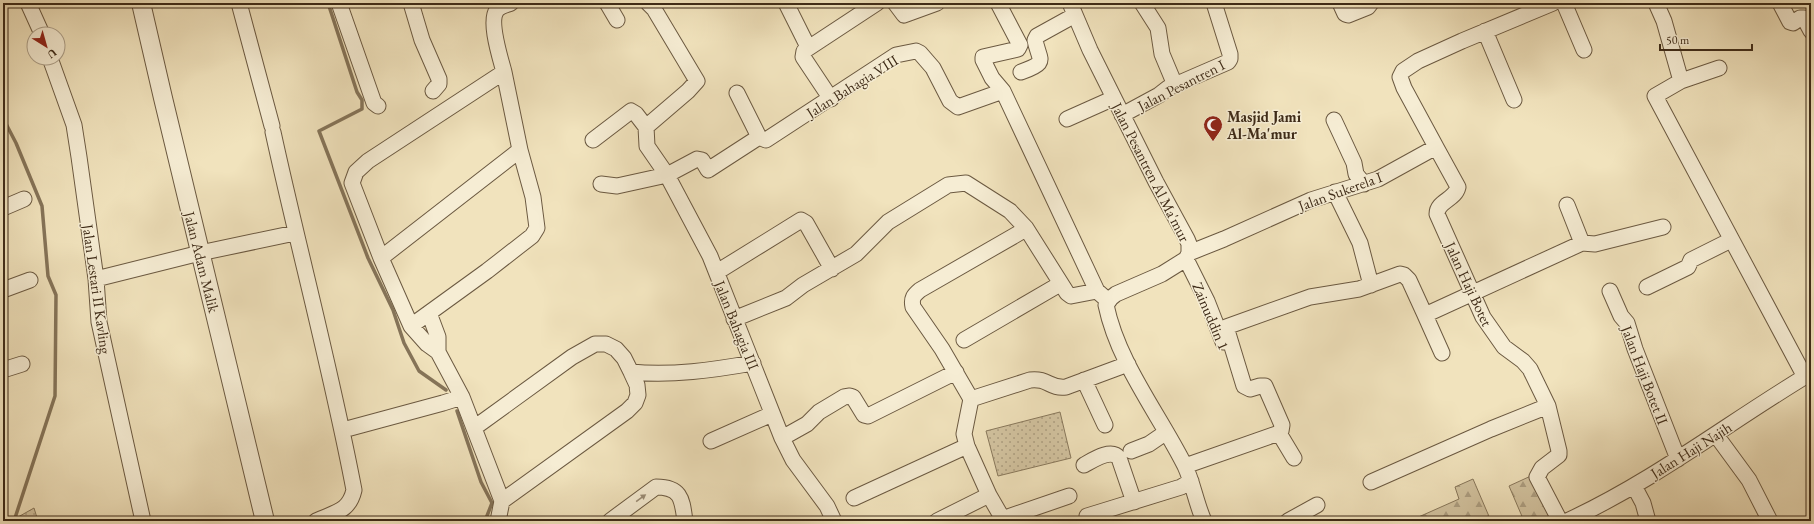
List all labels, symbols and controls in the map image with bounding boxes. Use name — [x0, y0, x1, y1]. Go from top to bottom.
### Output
north arrow — [26, 26, 66, 66]
scale bar — [1660, 26, 1752, 52]
text: 50 m — [1666, 32, 1690, 48]
text: U — [44, 46, 60, 63]
street label: Jalan Bahagia VIII — [801, 50, 901, 123]
street label: Jalan Pesantren I — [1132, 55, 1228, 116]
street label: Jalan Pesantren Al Ma'mur — [1107, 97, 1194, 245]
place label: Masjid Jami Al-Ma'mur — [1226, 107, 1302, 143]
mosque icon: Masjid Jami Al-Ma'mur — [1202, 114, 1224, 142]
street label: Jalan Sukerela I — [1294, 167, 1385, 216]
street label: Jalan Adam Malik — [180, 207, 224, 316]
street label: Jalan Lestari II Kavling — [78, 221, 116, 356]
street label: Jalan Haji Botet — [1440, 237, 1497, 330]
street label: Jalan Bahagia III — [710, 276, 764, 372]
street label: Zainuddin 1 — [1188, 279, 1234, 353]
street label: Jalan Haji Botet II — [1617, 321, 1673, 427]
street label: Jalan Haji Najih — [1645, 417, 1735, 484]
one-way arrow — [636, 494, 647, 502]

